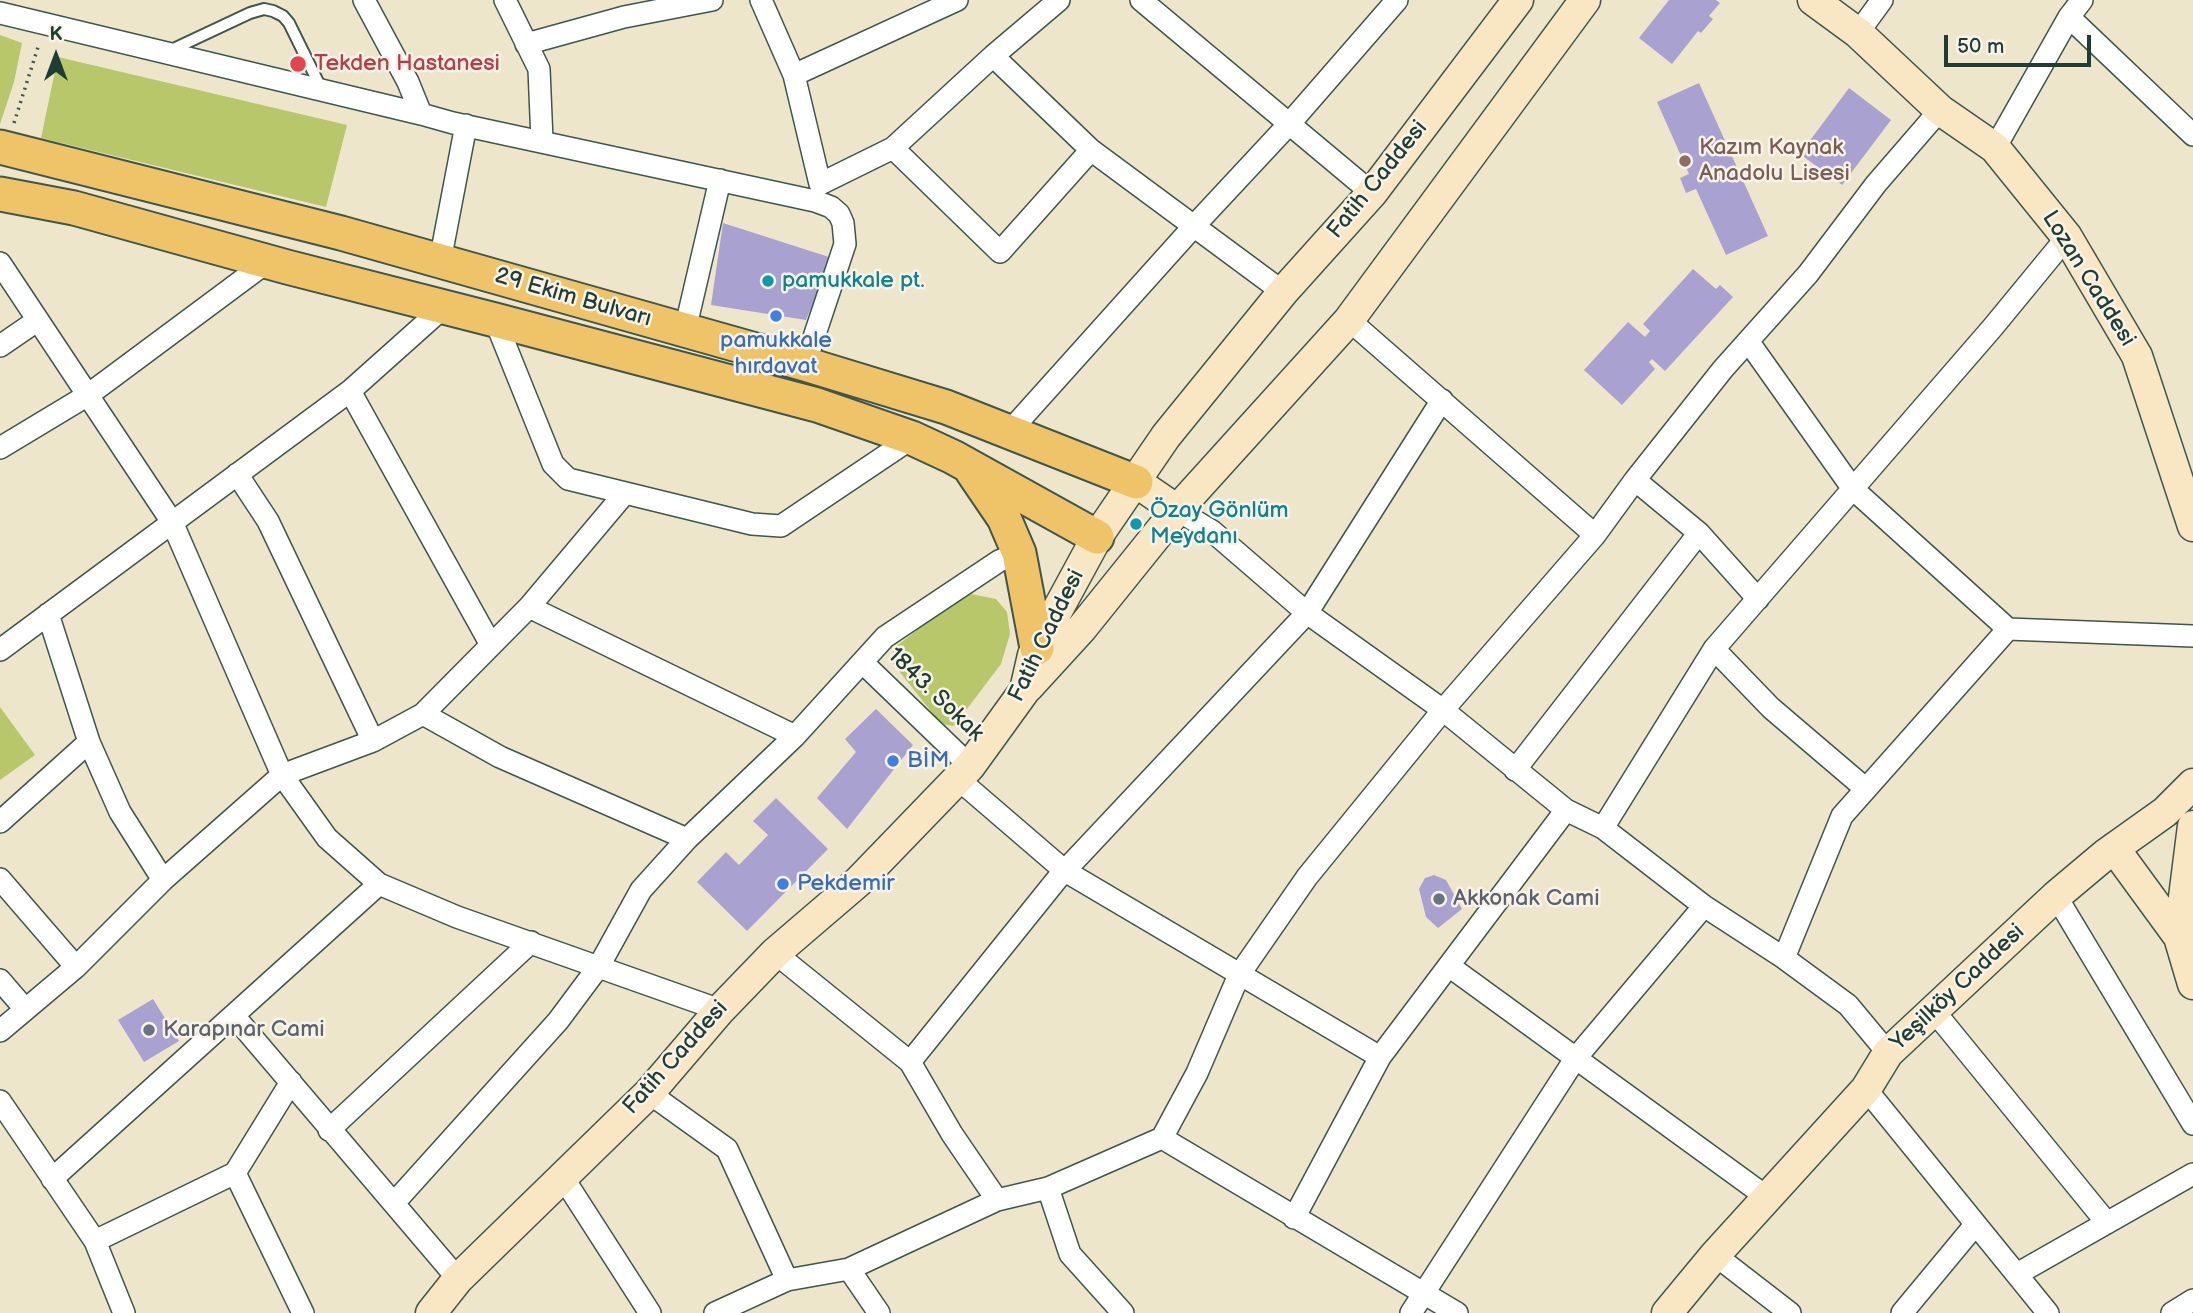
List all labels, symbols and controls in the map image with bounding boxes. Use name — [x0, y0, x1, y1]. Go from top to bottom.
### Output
north arrow — [21, 21, 91, 91]
scale bar — [1948, 21, 2095, 65]
text: K — [50, 23, 62, 46]
text: 50 m — [1957, 34, 2004, 59]
place label: Tekden Hastanesi — [314, 50, 500, 78]
marker: Tekden Hastanesi — [288, 54, 308, 74]
street label: Fatih Caddesi — [1322, 116, 1434, 244]
place label: Kazım Kaynak Anadolu Lisesi — [1699, 134, 1850, 188]
marker: Kazım Kaynak Anadolu Lisesi — [1677, 153, 1693, 169]
street label: Lozan Caddesi — [2035, 206, 2141, 352]
street label: 29 Ekim Bulvarı — [492, 262, 654, 334]
place label: pamukkale pt. — [782, 267, 925, 295]
marker: pamukkale pt. — [760, 273, 776, 289]
marker: pamukkale hırdavat — [768, 308, 784, 324]
place label: pamukkale hırdavat — [720, 327, 832, 381]
place label: Özay Gönlüm Meydanı — [1150, 497, 1289, 551]
marker: Özay Gönlüm Meydanı — [1128, 516, 1144, 532]
street label: Fatih Caddesi — [1003, 565, 1091, 707]
street label: 1843. Sokak — [881, 642, 989, 748]
place label: BİM — [907, 747, 949, 775]
marker: BİM — [885, 753, 901, 769]
place label: Pekdemir — [797, 870, 895, 898]
marker: Pekdemir — [775, 876, 791, 892]
place label: Akkonak Cami — [1453, 885, 1600, 913]
marker: Akkonak Cami — [1431, 891, 1447, 907]
street label: Yeşilköy Caddesi — [1885, 919, 2031, 1057]
street label: Fatih Caddesi — [618, 995, 734, 1121]
place label: Karapınar Cami — [163, 1016, 325, 1044]
marker: Karapınar Cami — [141, 1022, 157, 1038]

